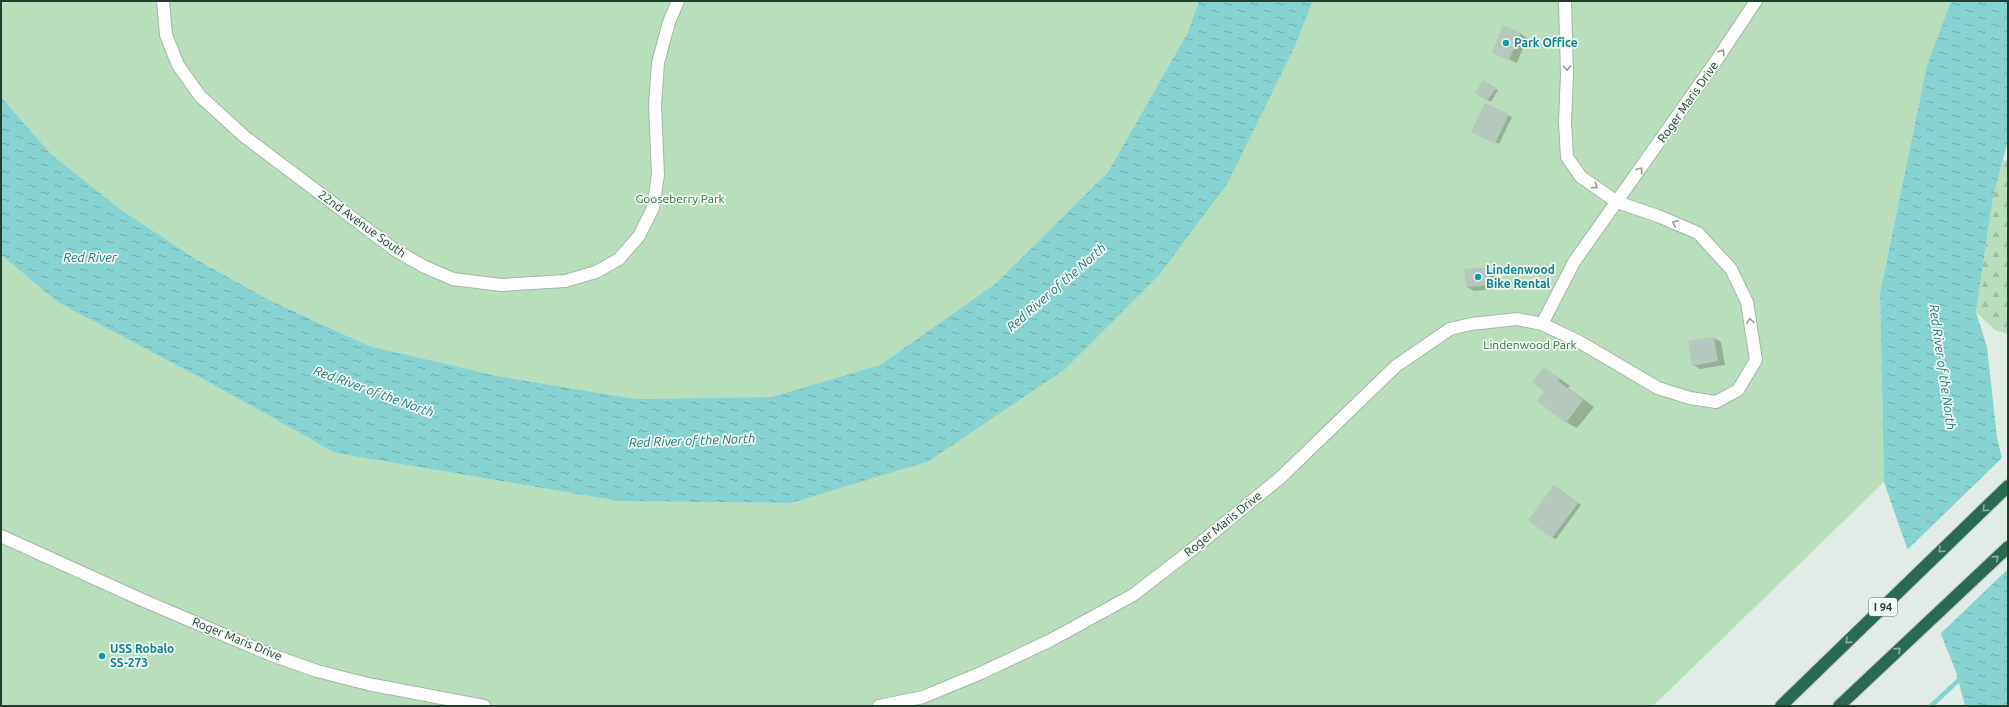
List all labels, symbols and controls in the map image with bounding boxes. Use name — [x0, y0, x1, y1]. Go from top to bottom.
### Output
place label: Park Office — [1514, 36, 1578, 49]
marker: Park Office — [1501, 38, 1511, 48]
one-way arrow — [1717, 49, 1725, 56]
street label: Roger Maris Drive — [1655, 59, 1720, 145]
one-way arrow — [1563, 65, 1571, 71]
one-way arrow — [1635, 167, 1643, 174]
one-way arrow — [1590, 182, 1597, 189]
street label: 22nd Avenue South — [316, 187, 409, 260]
park label: Gooseberry Park — [635, 192, 725, 205]
one-way arrow — [1671, 220, 1679, 228]
water label: Red River of the North — [1004, 240, 1109, 335]
water label: Red River — [63, 250, 118, 264]
place label: Lindenwood Bike Rental — [1486, 263, 1555, 290]
marker: Lindenwood Bike Rental — [1473, 272, 1483, 282]
water label: Red River of the North — [1926, 303, 1959, 431]
one-way arrow — [1746, 318, 1755, 324]
park label: Lindenwood Park — [1483, 338, 1577, 351]
water label: Red River of the North — [312, 363, 436, 420]
water label: Red River of the North — [629, 431, 756, 450]
street label: Roger Maris Drive — [1181, 488, 1264, 559]
one-way arrow — [1982, 504, 1990, 511]
one-way arrow — [1938, 545, 1946, 553]
one-way arrow — [1991, 556, 1998, 563]
road number: I 94 — [1869, 598, 1897, 616]
street label: Roger Maris Drive — [190, 615, 284, 662]
one-way arrow — [1845, 636, 1853, 644]
place label: USS Robalo SS-273 — [110, 642, 174, 669]
one-way arrow — [1893, 647, 1901, 655]
marker: USS Robalo SS-273 — [97, 651, 107, 661]

